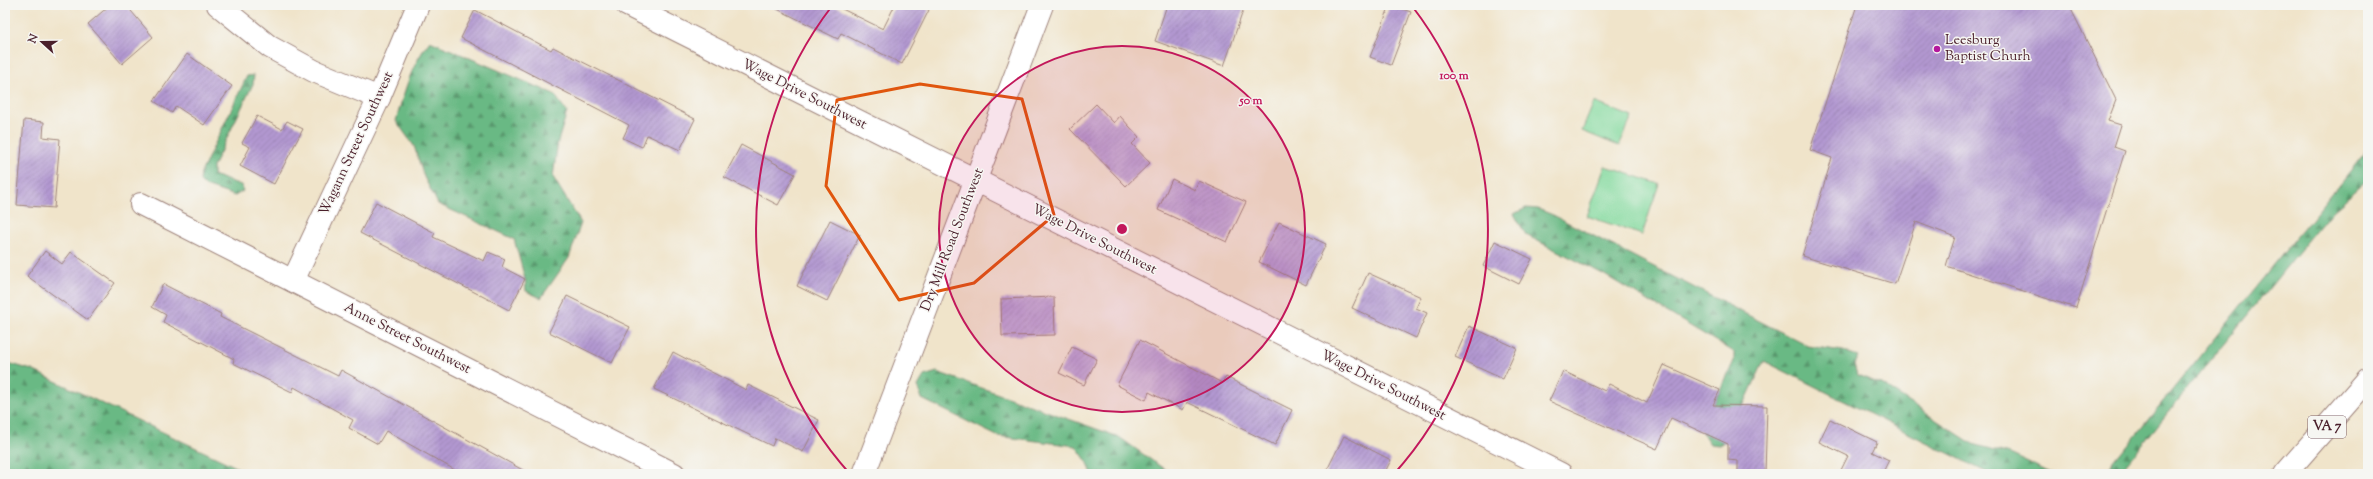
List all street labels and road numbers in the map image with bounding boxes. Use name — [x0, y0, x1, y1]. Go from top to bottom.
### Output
street label: Wage Drive Southwest — [738, 55, 870, 135]
street label: Wagann Street Southwest — [315, 69, 399, 219]
street label: Dry Mill Road Southwest — [916, 165, 990, 315]
street label: Wage Drive Southwest — [1028, 200, 1160, 280]
street label: Anne Street Southwest — [340, 298, 474, 380]
street label: Wage Drive Southwest — [1317, 346, 1449, 426]
road number: VA 7 — [2308, 416, 2346, 438]

